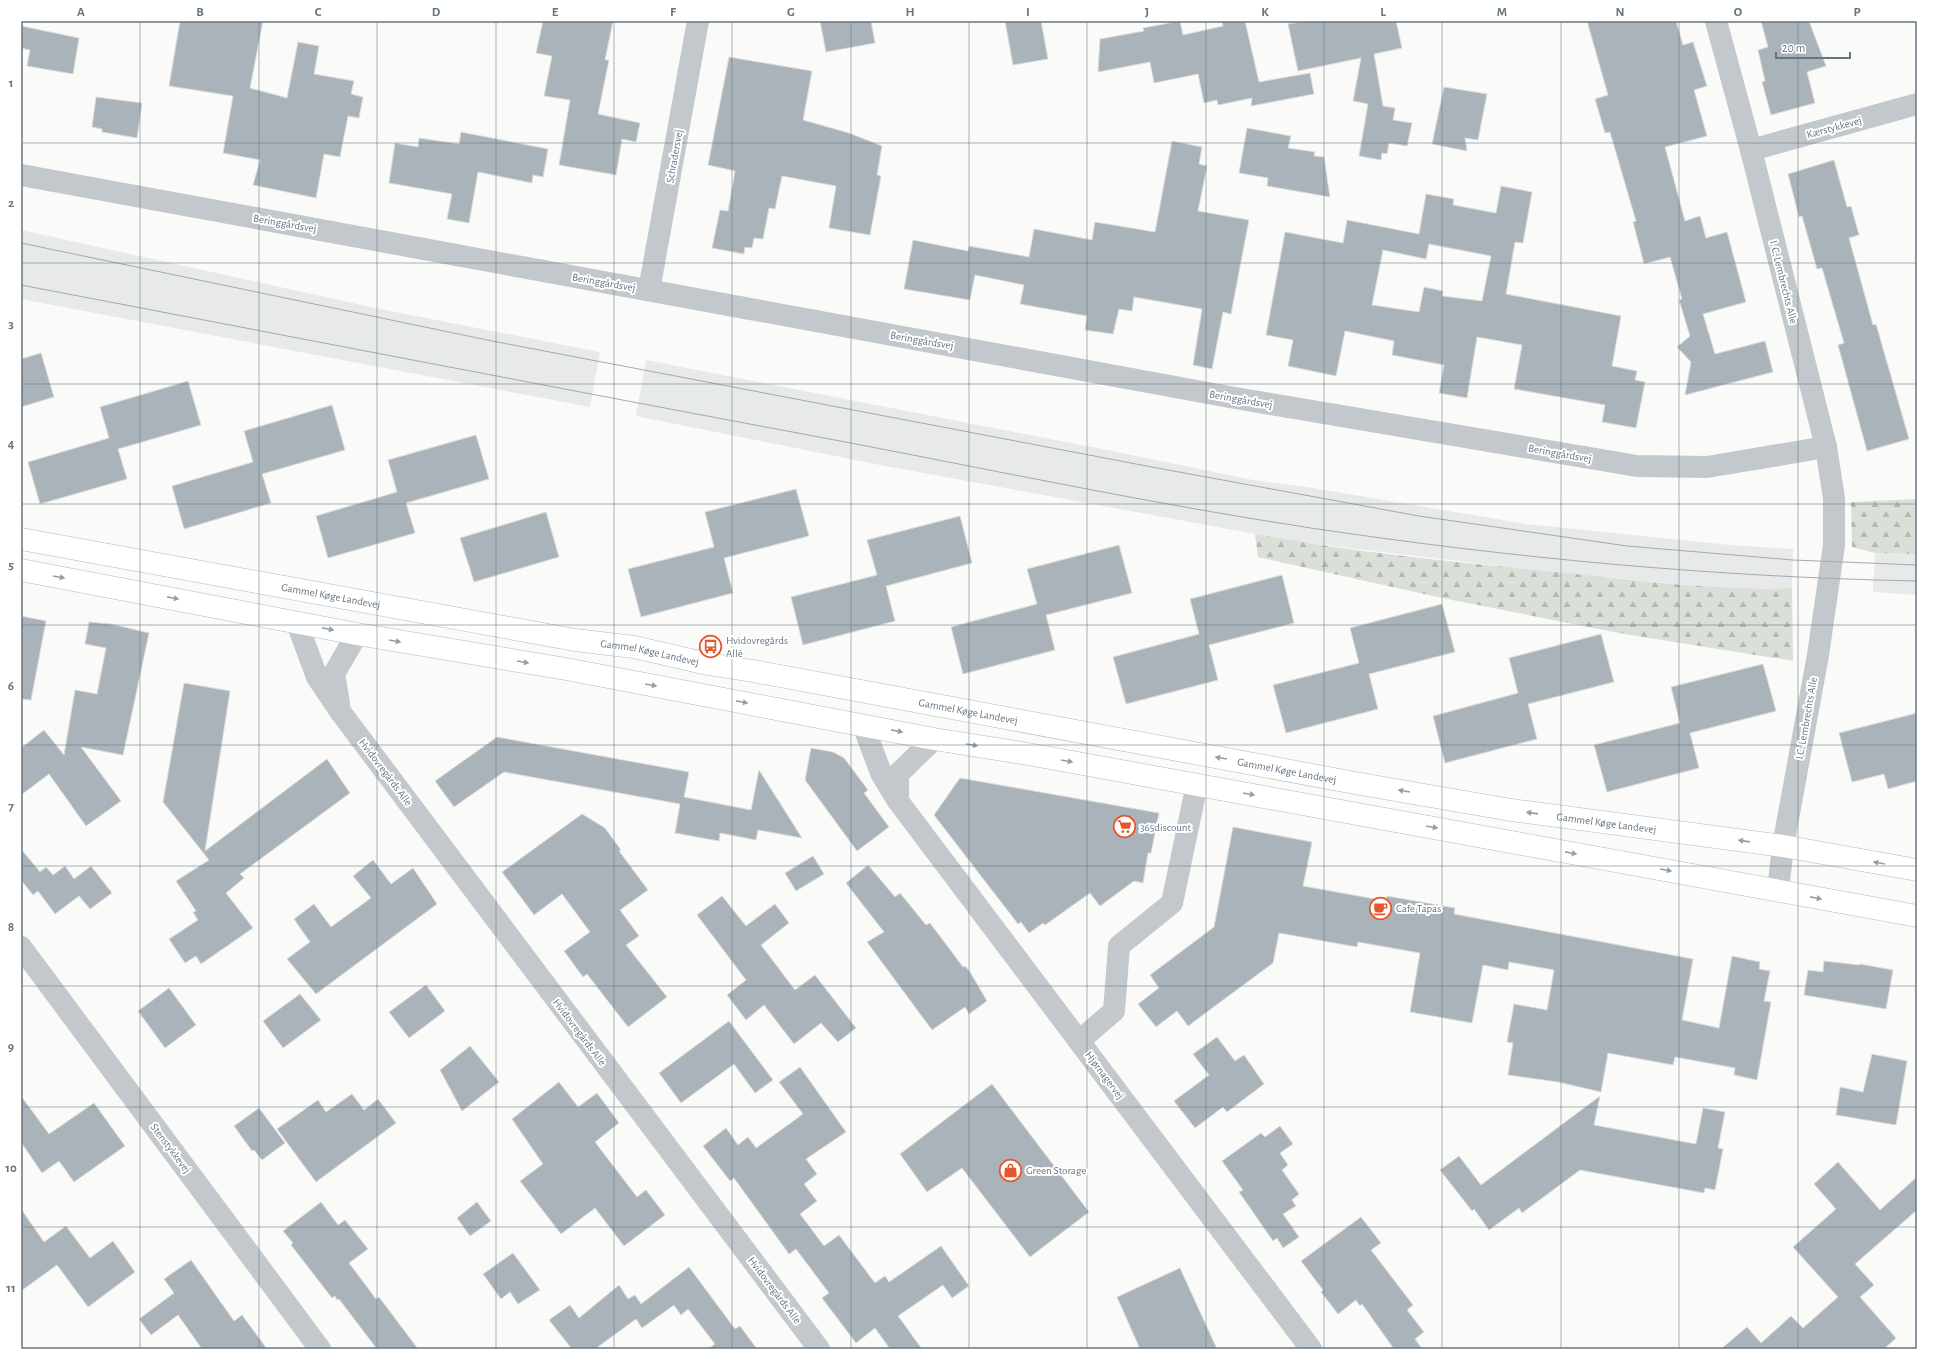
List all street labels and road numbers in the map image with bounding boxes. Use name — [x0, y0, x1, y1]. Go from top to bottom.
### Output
street label: Kærstykkevej — [1805, 115, 1863, 140]
street label: Schradersvej — [664, 128, 685, 184]
street label: Beringgårdsvej — [252, 213, 317, 234]
street label: I. C. Lembrechts Alle — [1768, 239, 1799, 325]
street label: Beringgårdsvej — [571, 272, 636, 293]
street label: Beringgårdsvej — [889, 330, 954, 351]
street label: Beringgårdsvej — [1208, 389, 1273, 410]
street label: Beringgårdsvej — [1527, 443, 1592, 464]
street label: Gammel Køge Landevej — [280, 582, 381, 610]
street label: Gammel Køge Landevej — [600, 638, 700, 668]
street label: I.C. Lembrechts Alle — [1794, 676, 1819, 760]
street label: Gammel Køge Landevej — [918, 697, 1019, 726]
street label: Hvidovregårds Alle — [357, 737, 414, 808]
street label: Gammel Køge Landevej — [1236, 756, 1337, 785]
street label: Gammel Køge Landevej — [1556, 811, 1657, 835]
street label: Hvidovregårds Alle — [551, 997, 608, 1068]
street label: Hjørnagervej — [1083, 1049, 1126, 1101]
street label: Stenstykkevej — [148, 1121, 193, 1175]
street label: Hvidovregårds Alle — [746, 1255, 803, 1326]

